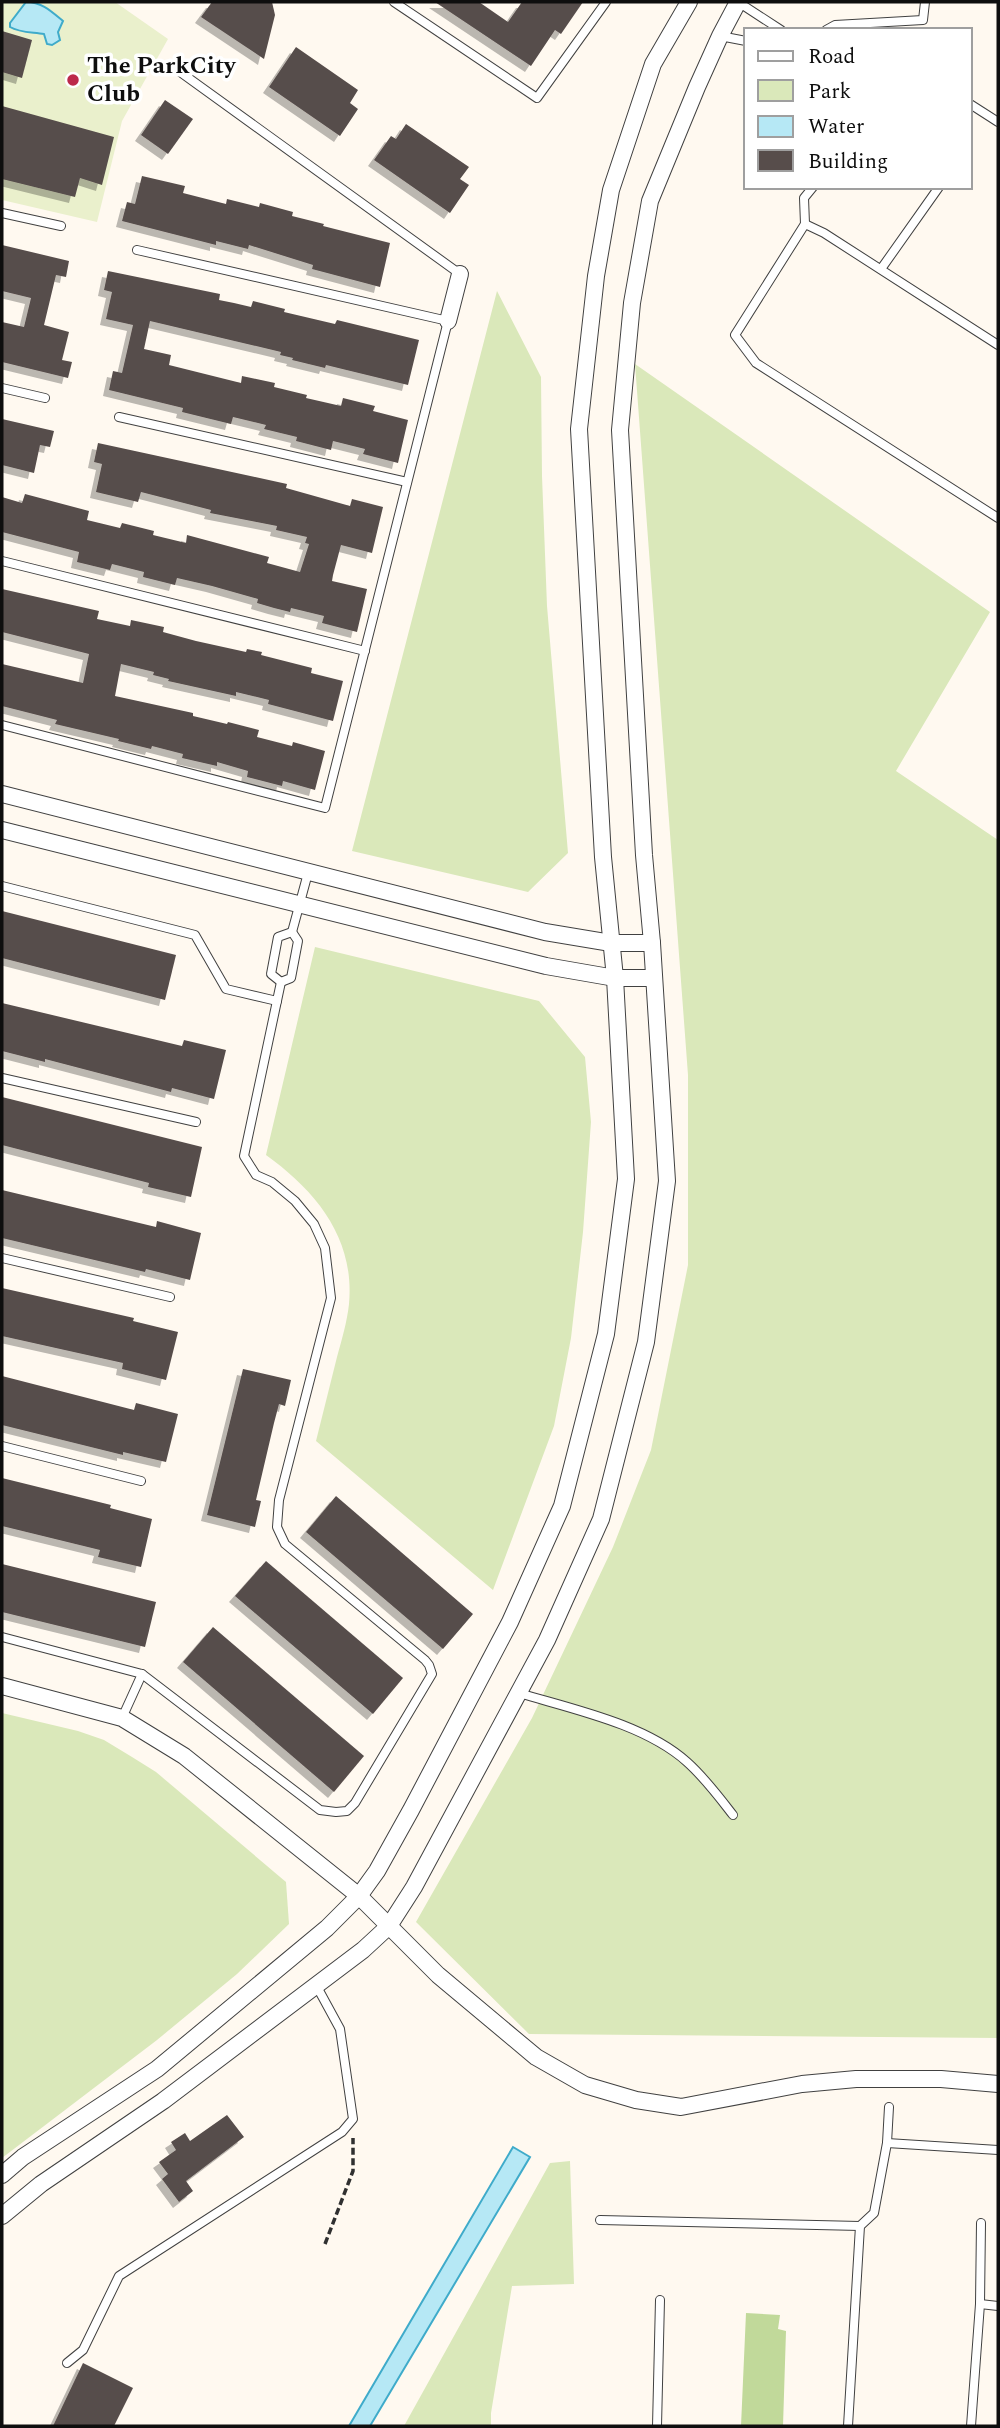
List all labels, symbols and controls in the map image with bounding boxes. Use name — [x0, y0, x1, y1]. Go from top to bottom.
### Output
legend — [744, 28, 972, 189]
text: Road — [808, 41, 855, 73]
place label: The ParkCity Club — [87, 48, 237, 112]
marker: The ParkCity Club — [65, 72, 81, 88]
text: Park — [808, 76, 852, 108]
text: Water — [808, 111, 864, 143]
text: Building — [808, 146, 888, 178]

